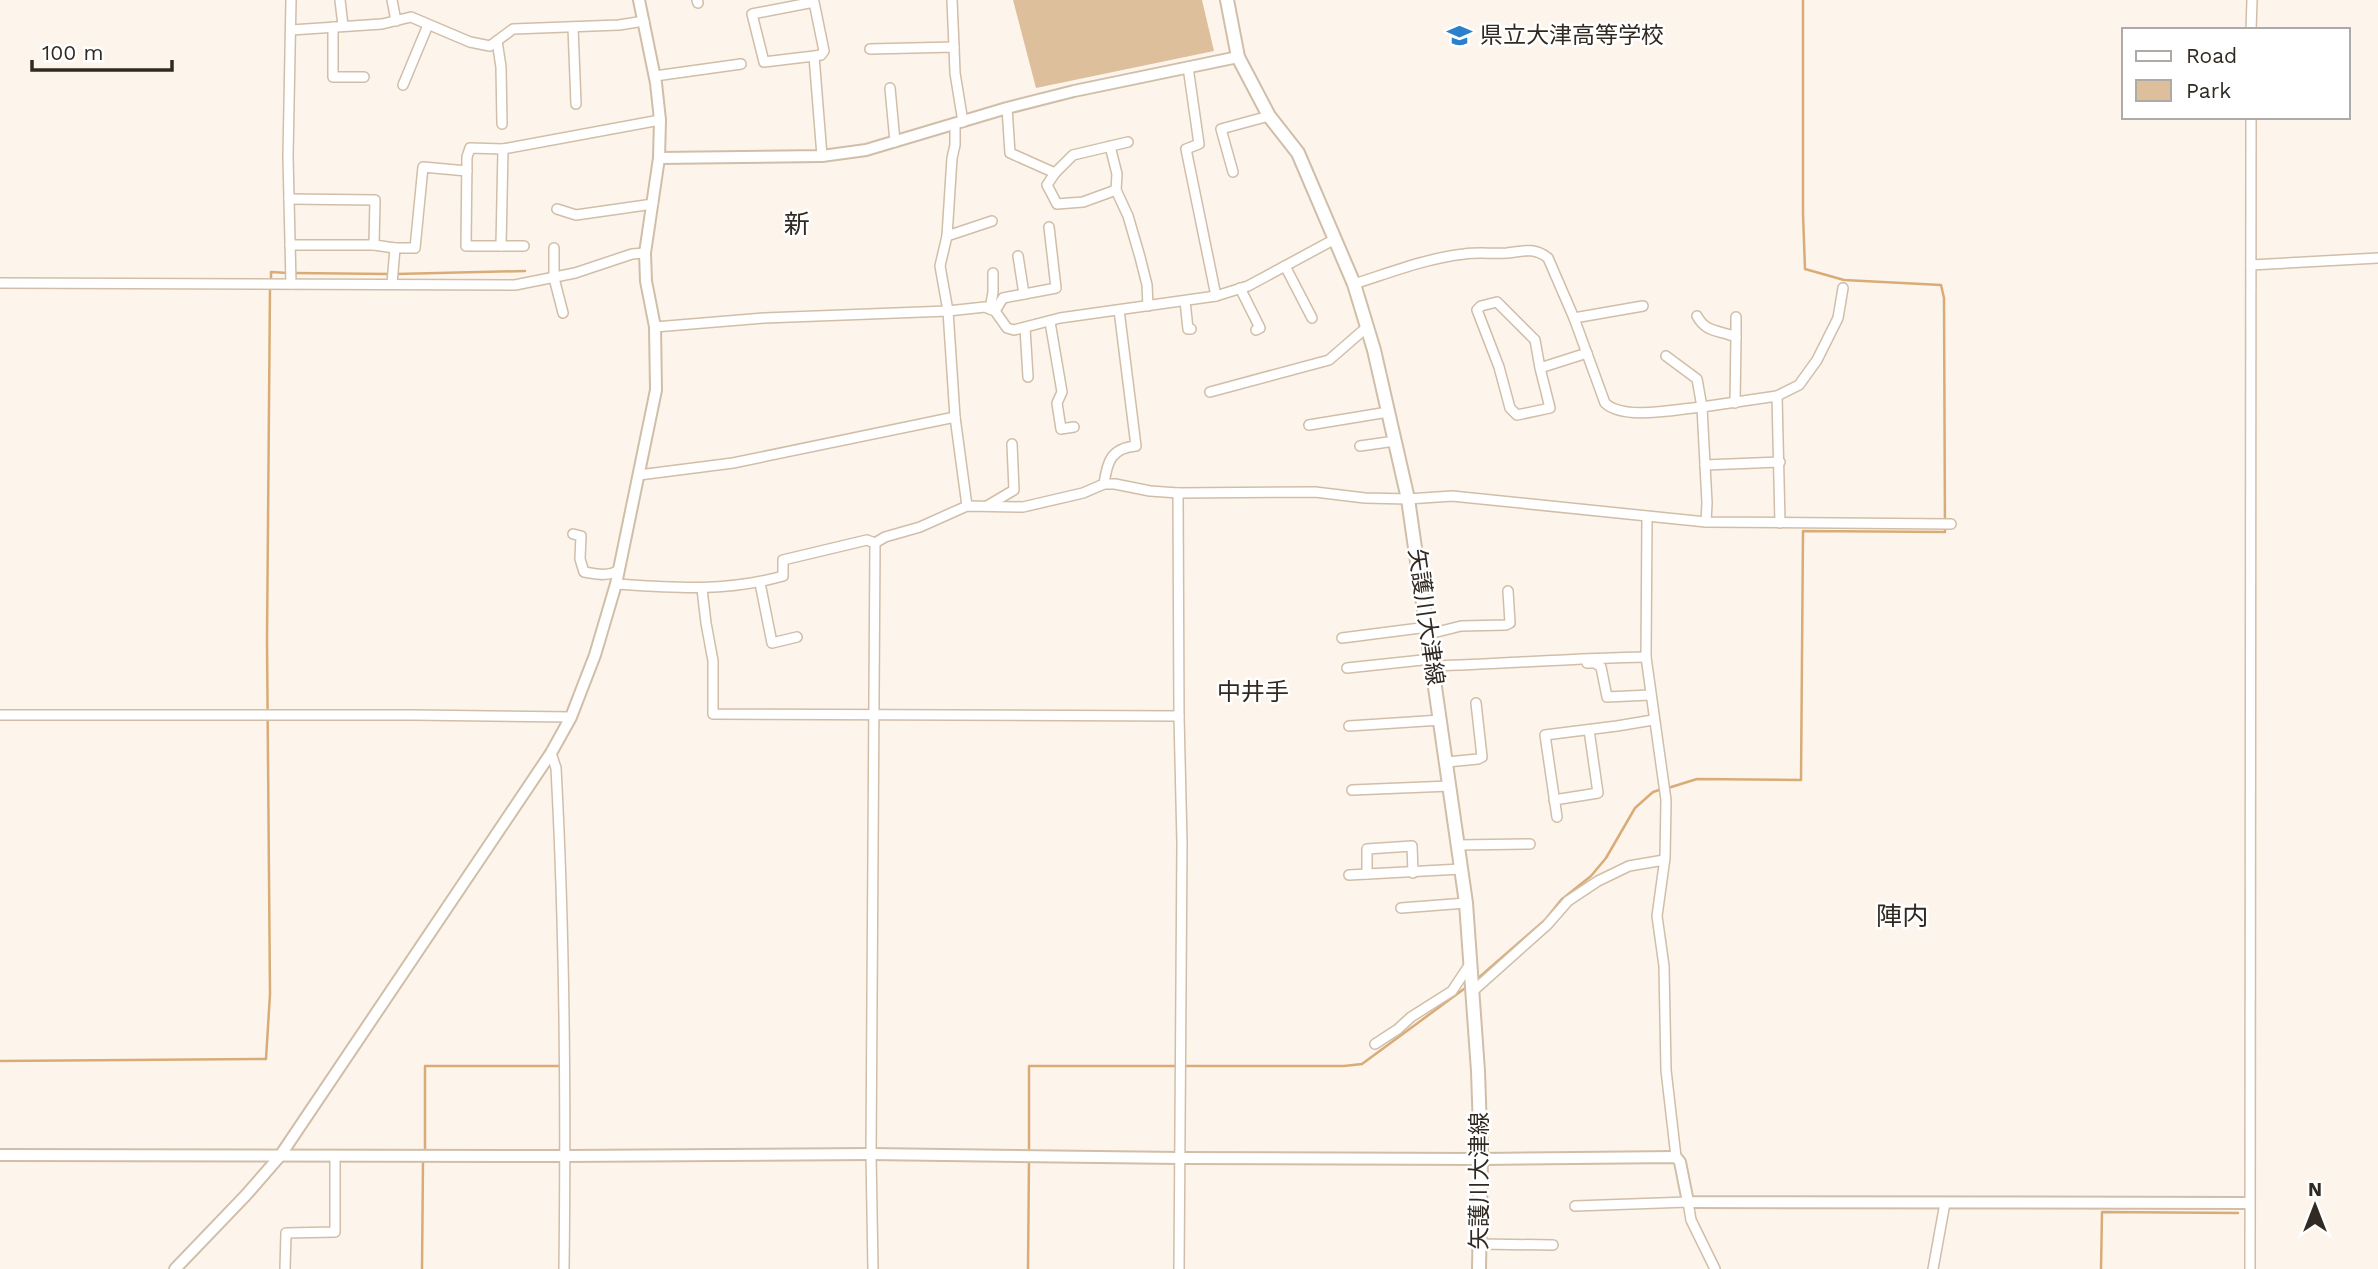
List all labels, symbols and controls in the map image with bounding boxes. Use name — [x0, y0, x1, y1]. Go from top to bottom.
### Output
school or university icon: 県立大津高等学校 — [1446, 21, 1474, 49]
place label: 県立大津高等学校 — [1480, 22, 1664, 49]
scale bar — [32, 28, 172, 72]
legend — [2122, 28, 2350, 119]
text: 100 m — [42, 40, 104, 65]
text: Road — [2186, 43, 2237, 68]
text: Park — [2186, 78, 2231, 103]
district label: 新 — [784, 209, 810, 239]
street label: 矢護川大津線 — [1403, 547, 1449, 687]
district label: 中井手 — [1217, 678, 1289, 706]
district label: 陣内 — [1876, 901, 1928, 931]
street label: 矢護川大津線 — [1466, 1112, 1493, 1250]
north arrow — [2280, 1171, 2350, 1241]
text: N — [2308, 1178, 2322, 1201]

